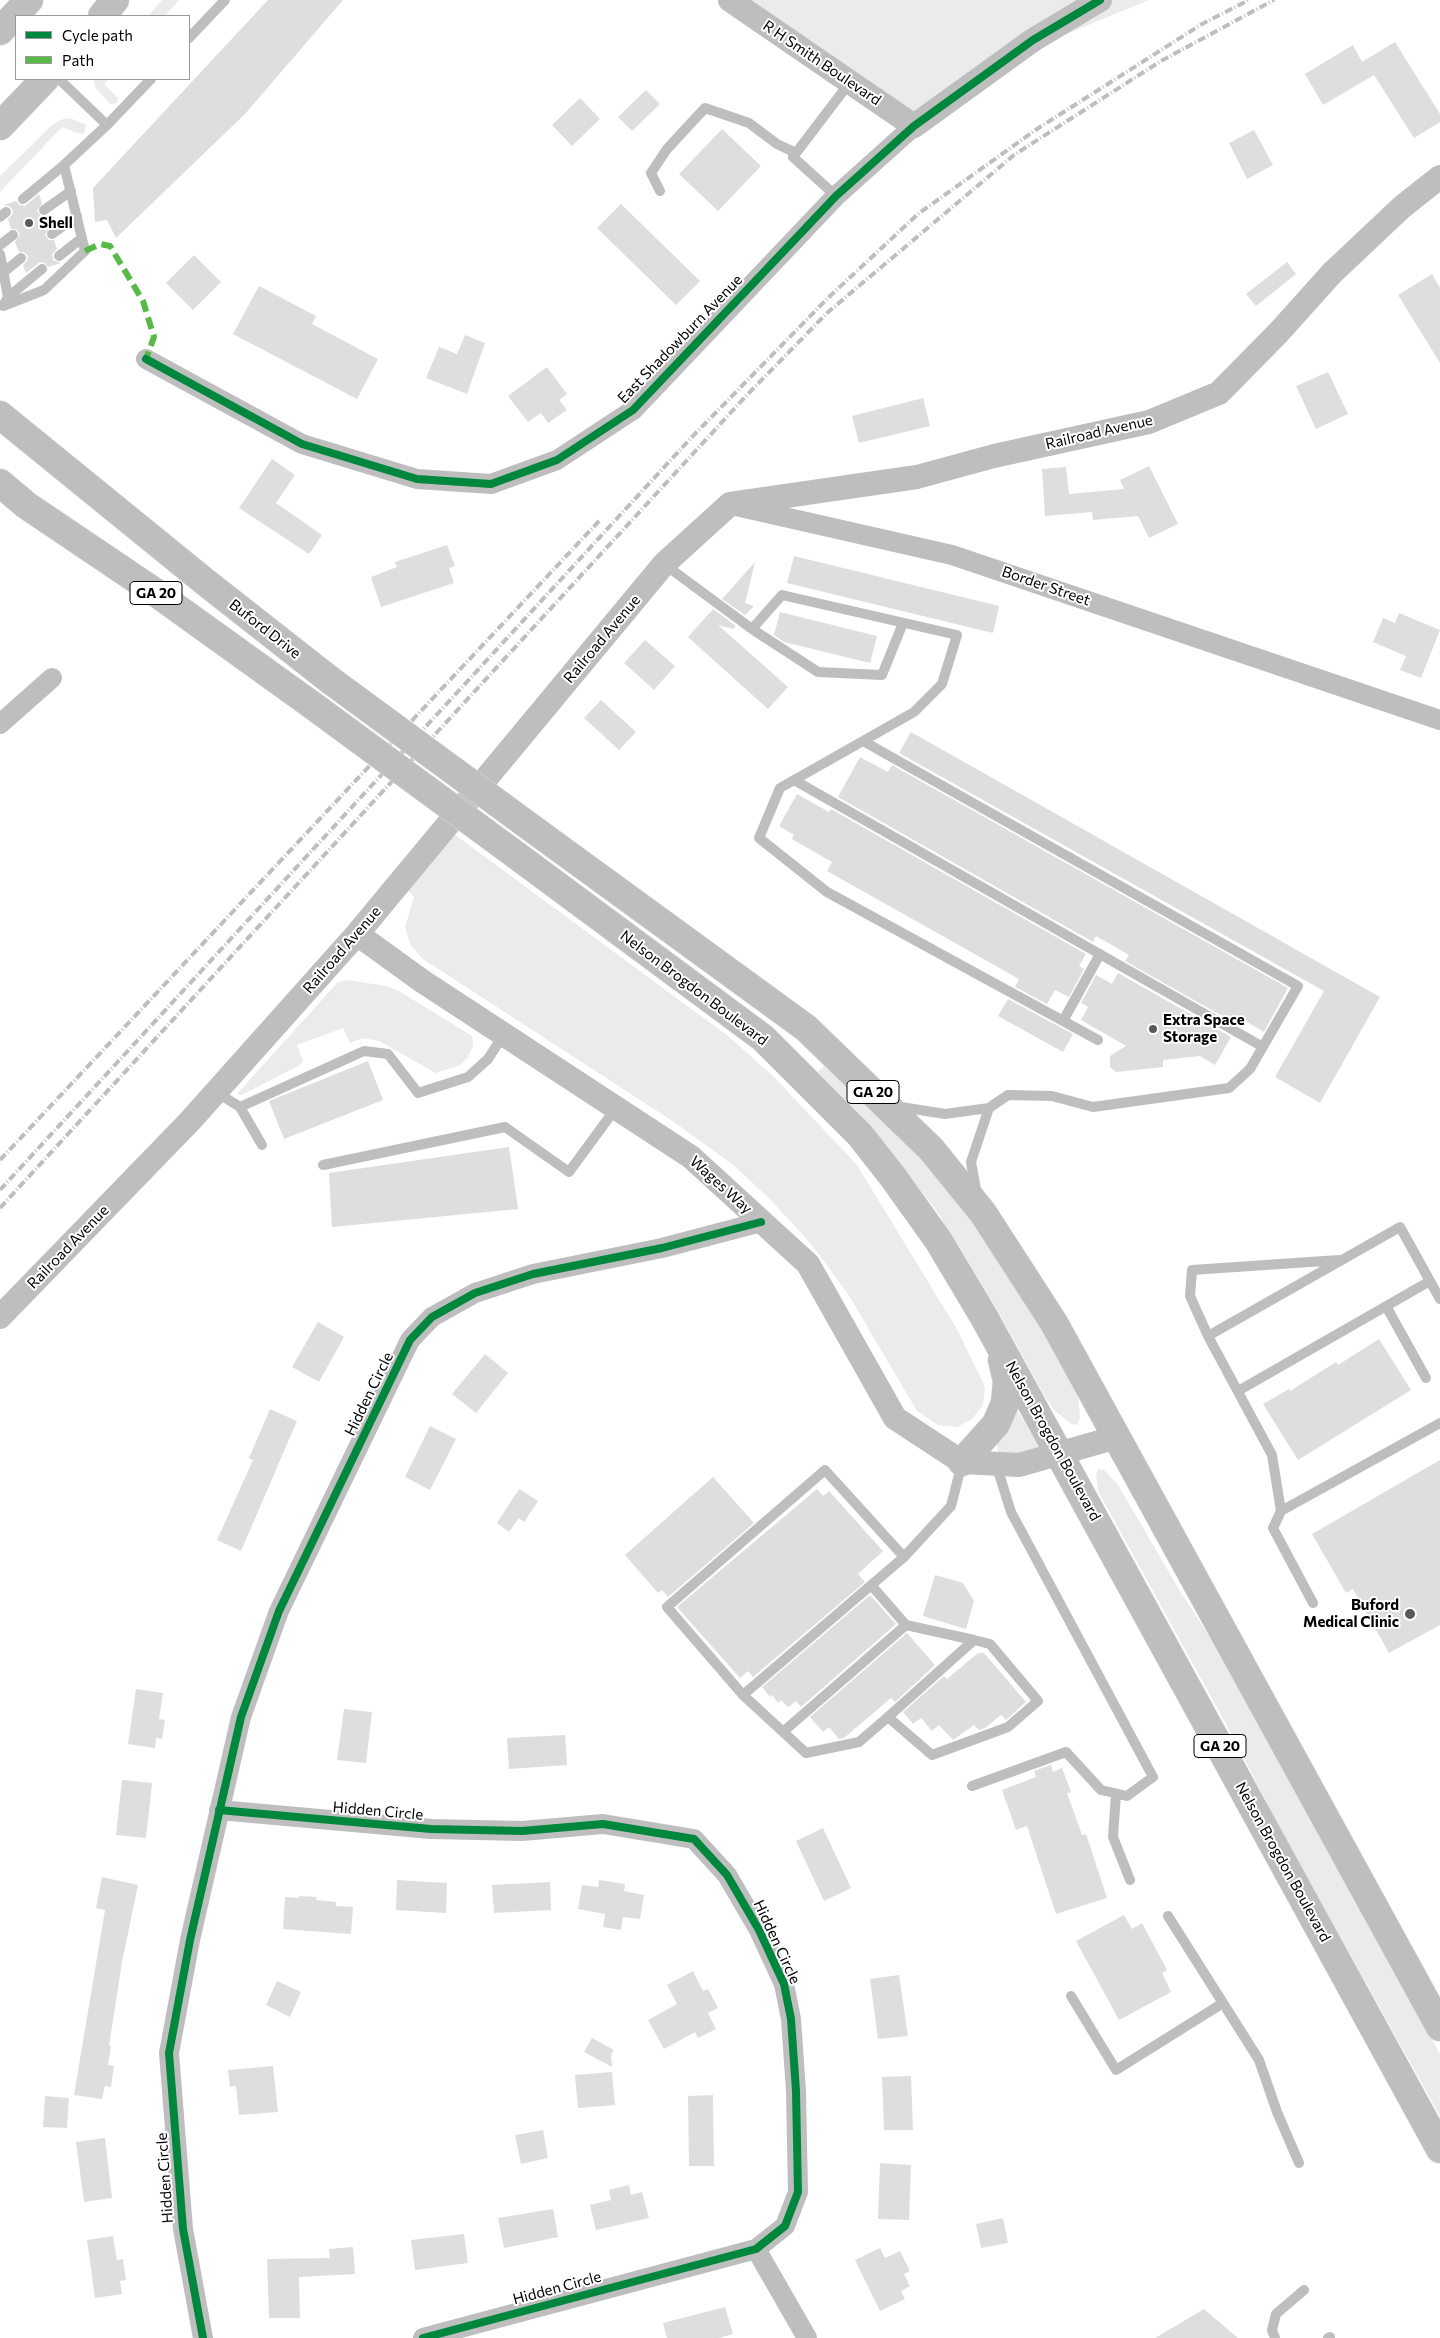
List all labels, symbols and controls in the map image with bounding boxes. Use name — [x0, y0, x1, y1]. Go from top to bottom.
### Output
legend — [15, 15, 190, 80]
street label: R H Smith Boulevard — [759, 17, 885, 109]
text: Cycle path — [62, 26, 133, 44]
text: Path — [62, 51, 94, 69]
place label: Shell — [39, 214, 73, 232]
marker: Shell — [23, 217, 35, 229]
street label: East Shadowburn Avenue — [614, 271, 746, 407]
street label: Railroad Avenue — [1044, 411, 1154, 453]
street label: Border Street — [999, 562, 1093, 610]
road number: GA 20 — [130, 582, 182, 604]
street label: Railroad Avenue — [560, 591, 644, 687]
street label: Buford Drive — [226, 595, 304, 663]
street label: Railroad Avenue — [299, 903, 385, 997]
street label: Nelson Brogdon Boulevard — [617, 927, 771, 1049]
place label: Extra Space Storage — [1163, 1011, 1245, 1046]
marker: Extra Space Storage — [1147, 1023, 1159, 1035]
road number: GA 20 — [847, 1080, 899, 1104]
street label: Wages Way — [686, 1152, 756, 1218]
street label: Railroad Avenue — [23, 1201, 113, 1293]
street label: Hidden Circle — [341, 1349, 397, 1439]
street label: Nelson Brogdon Boulevard — [1001, 1358, 1105, 1524]
place label: Buford Medical Clinic — [1303, 1596, 1399, 1631]
marker: Buford Medical Clinic — [1403, 1607, 1417, 1621]
road number: GA 20 — [1194, 1734, 1246, 1758]
street label: Nelson Brogdon Boulevard — [1231, 1779, 1335, 1945]
street label: Hidden Circle — [332, 1798, 424, 1824]
street label: Hidden Circle — [750, 1897, 804, 1987]
street label: Hidden Circle — [153, 2132, 177, 2224]
street label: Hidden Circle — [511, 2268, 603, 2308]

